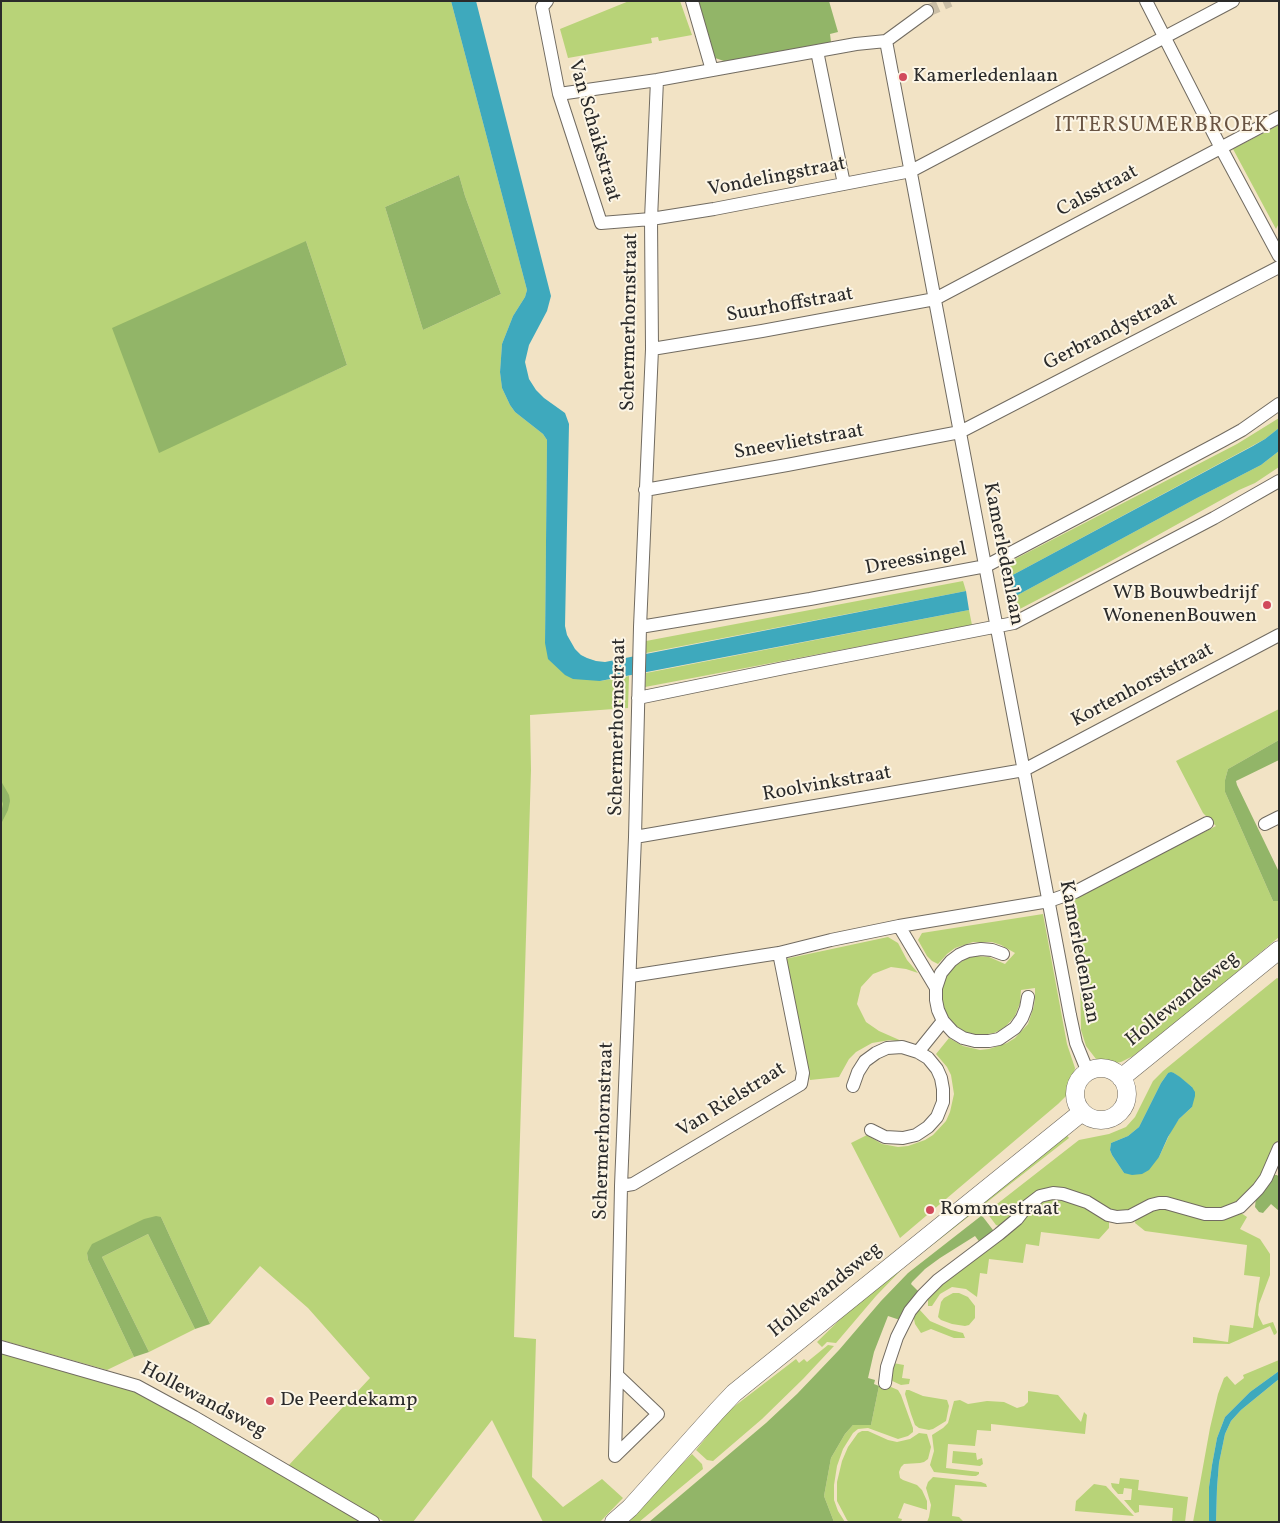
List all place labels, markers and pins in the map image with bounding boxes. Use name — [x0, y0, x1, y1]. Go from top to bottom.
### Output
place label: Kamerledenlaan — [913, 65, 1058, 89]
marker: Kamerledenlaan — [897, 71, 909, 83]
place label: WB Bouwbedrijf WonenenBouwen — [1103, 582, 1257, 629]
marker: WB Bouwbedrijf WonenenBouwen — [1261, 599, 1273, 611]
place label: Rommestraat — [940, 1198, 1059, 1222]
marker: Rommestraat — [924, 1204, 936, 1216]
place label: De Peerdekamp — [280, 1389, 417, 1413]
marker: De Peerdekamp — [264, 1395, 276, 1407]

